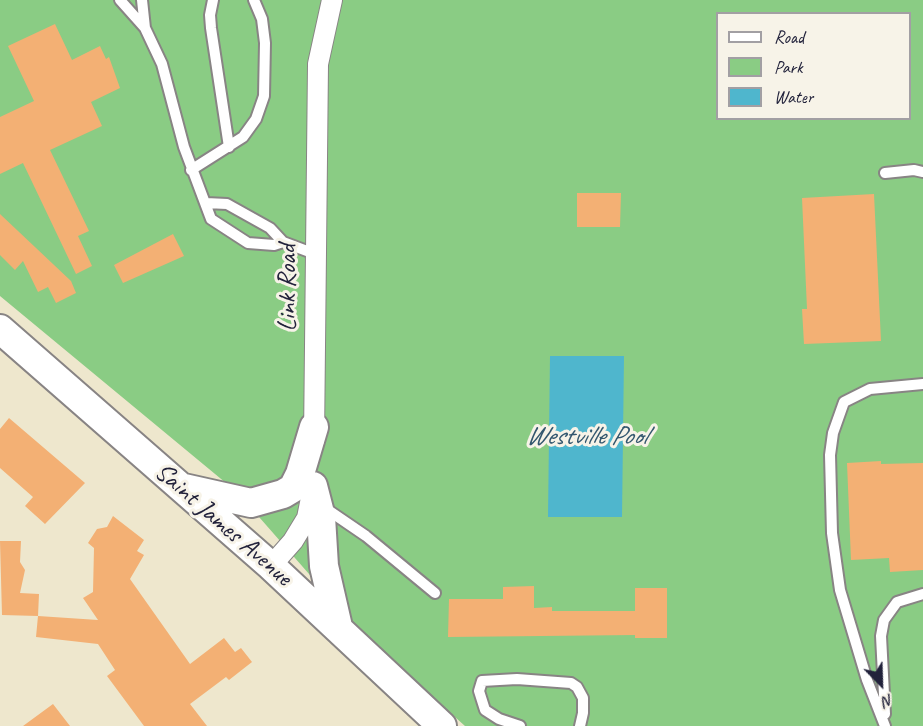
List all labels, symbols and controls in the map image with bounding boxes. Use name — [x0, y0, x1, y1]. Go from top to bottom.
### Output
legend — [716, 12, 911, 120]
text: Road — [774, 26, 804, 48]
text: Park — [774, 56, 803, 78]
text: Water — [774, 86, 813, 108]
street label: Link Road — [272, 244, 304, 332]
water label: Westville Pool — [526, 421, 646, 453]
street label: Saint James Avenue — [148, 457, 298, 593]
north arrow — [851, 654, 911, 714]
text: N — [880, 689, 896, 712]

